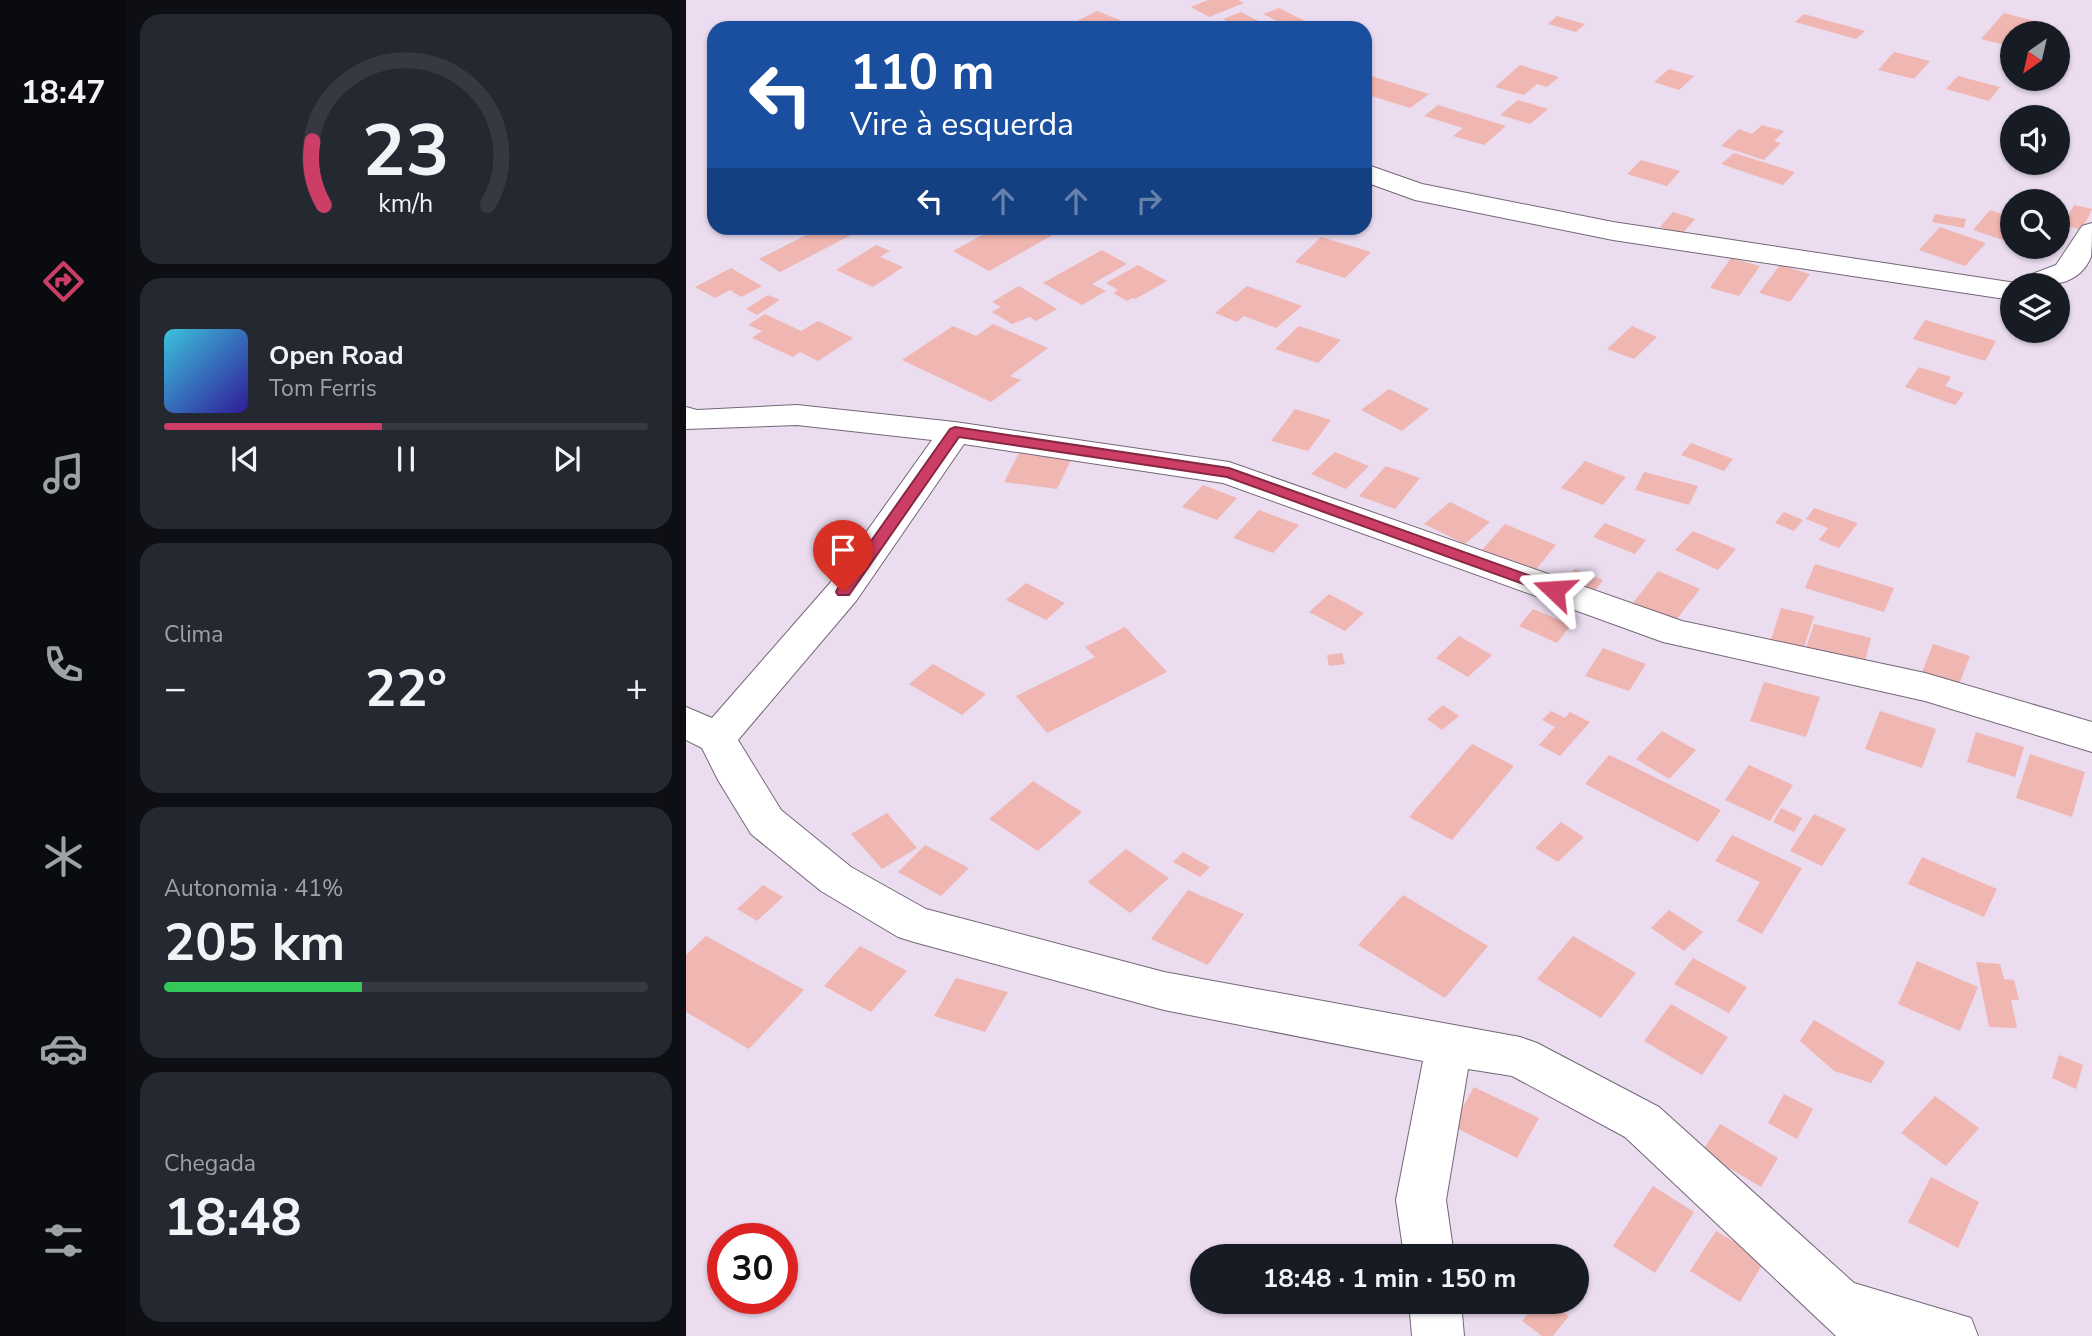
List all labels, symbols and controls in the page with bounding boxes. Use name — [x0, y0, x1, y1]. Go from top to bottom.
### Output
north arrow — [2000, 21, 2070, 91]
map controls — [2000, 21, 2070, 343]
text: 110 m — [850, 39, 994, 106]
icon: left — [735, 49, 826, 140]
text: 18:47 — [21, 71, 105, 114]
text: 23 — [362, 102, 450, 202]
text: Vire à esquerda — [850, 103, 1074, 146]
button: sound — [2000, 105, 2070, 175]
icon: left — [911, 182, 949, 220]
icon: ahead — [984, 182, 1022, 220]
icon: ahead — [1057, 182, 1095, 220]
icon: right — [1130, 182, 1168, 220]
text: km/h — [378, 187, 434, 221]
button: search — [2000, 189, 2070, 259]
icon: directions — [39, 257, 88, 306]
button: layers — [2000, 273, 2070, 343]
text: Open Road — [269, 338, 404, 373]
text: Tom Ferris — [269, 373, 377, 404]
icon: previous — [226, 440, 264, 478]
icon: pause — [387, 440, 425, 478]
icon: next — [548, 440, 586, 478]
icon: music — [39, 449, 88, 498]
pin — [813, 520, 873, 592]
icon: arrive — [824, 531, 862, 569]
position arrow — [1517, 553, 1591, 627]
text: Clima — [164, 619, 224, 650]
icon: phone — [39, 640, 88, 689]
text: 22° — [365, 653, 447, 724]
text: − — [164, 663, 187, 714]
text: + — [625, 663, 648, 714]
icon: climate — [39, 832, 88, 881]
text: Autonomia · 41% — [164, 873, 344, 904]
text: 205 km — [164, 907, 345, 978]
icon: car — [39, 1024, 88, 1073]
text: Chegada — [164, 1148, 256, 1179]
text: 18:48 — [164, 1182, 302, 1253]
icon: filters — [39, 1216, 88, 1265]
speed limit sign: 30 — [707, 1223, 798, 1314]
text: 18:48 · 1 min · 150 m — [1263, 1261, 1516, 1296]

